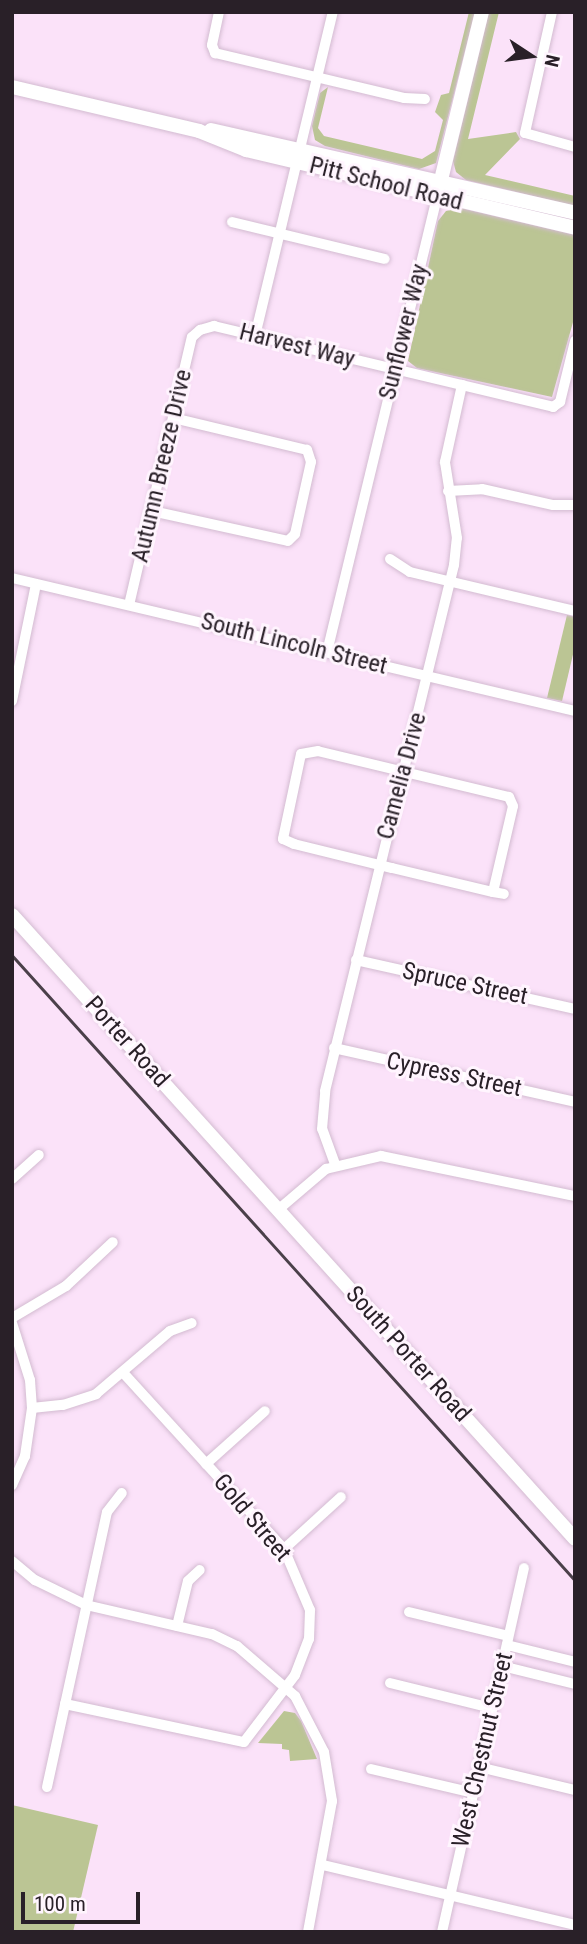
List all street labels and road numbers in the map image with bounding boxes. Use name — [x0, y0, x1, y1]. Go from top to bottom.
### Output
street label: Pitt School Road — [306, 151, 466, 217]
street label: Sunflower Way — [373, 261, 435, 403]
street label: Harvest Way — [236, 318, 358, 374]
street label: Autumn Breeze Drive — [126, 367, 198, 565]
street label: South Lincoln Street — [198, 607, 390, 681]
street label: Camelia Drive — [371, 709, 433, 843]
street label: Spruce Street — [400, 957, 530, 1011]
street label: Porter Road — [79, 991, 175, 1093]
street label: Cypress Street — [384, 1047, 524, 1103]
street label: South Porter Road — [340, 1280, 476, 1428]
street label: Gold Street — [207, 1468, 297, 1568]
street label: West Chestnut Street — [447, 1650, 519, 1850]

